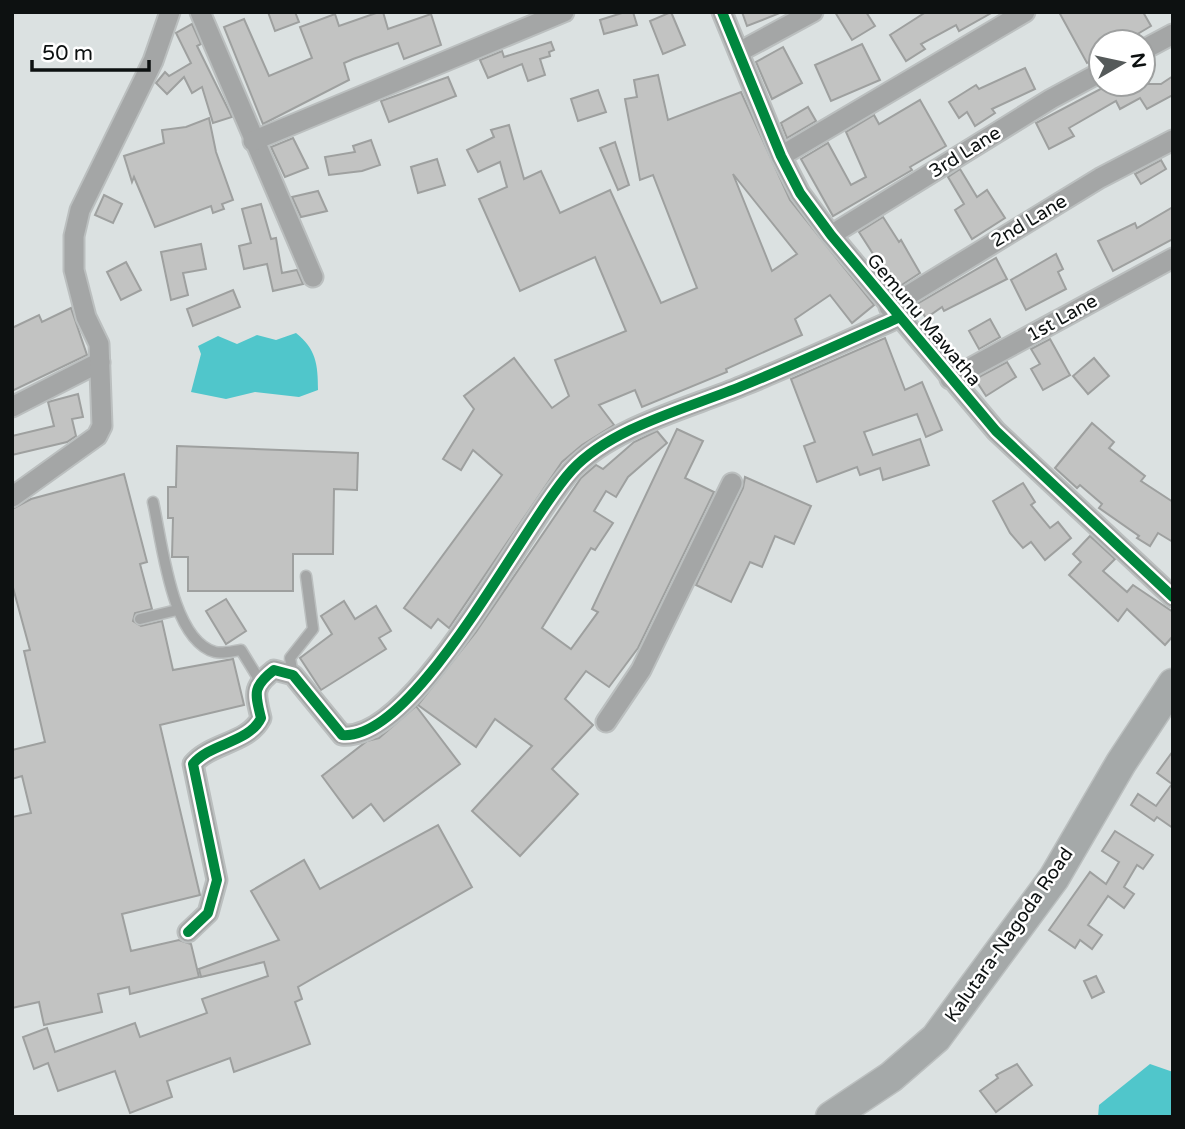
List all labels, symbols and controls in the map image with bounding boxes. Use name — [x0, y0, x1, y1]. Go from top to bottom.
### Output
scale bar — [32, 28, 149, 72]
north arrow — [1087, 28, 1157, 98]
text: 50 m — [42, 41, 93, 66]
text: N — [1126, 51, 1150, 70]
street label: 3rd Lane — [925, 122, 1005, 182]
street label: 2nd Lane — [987, 190, 1071, 252]
street label: Gemunu Mawatha — [862, 249, 986, 391]
street label: 1st Lane — [1023, 290, 1101, 346]
street label: Kalutara-Nagoda Road — [940, 843, 1078, 1027]

